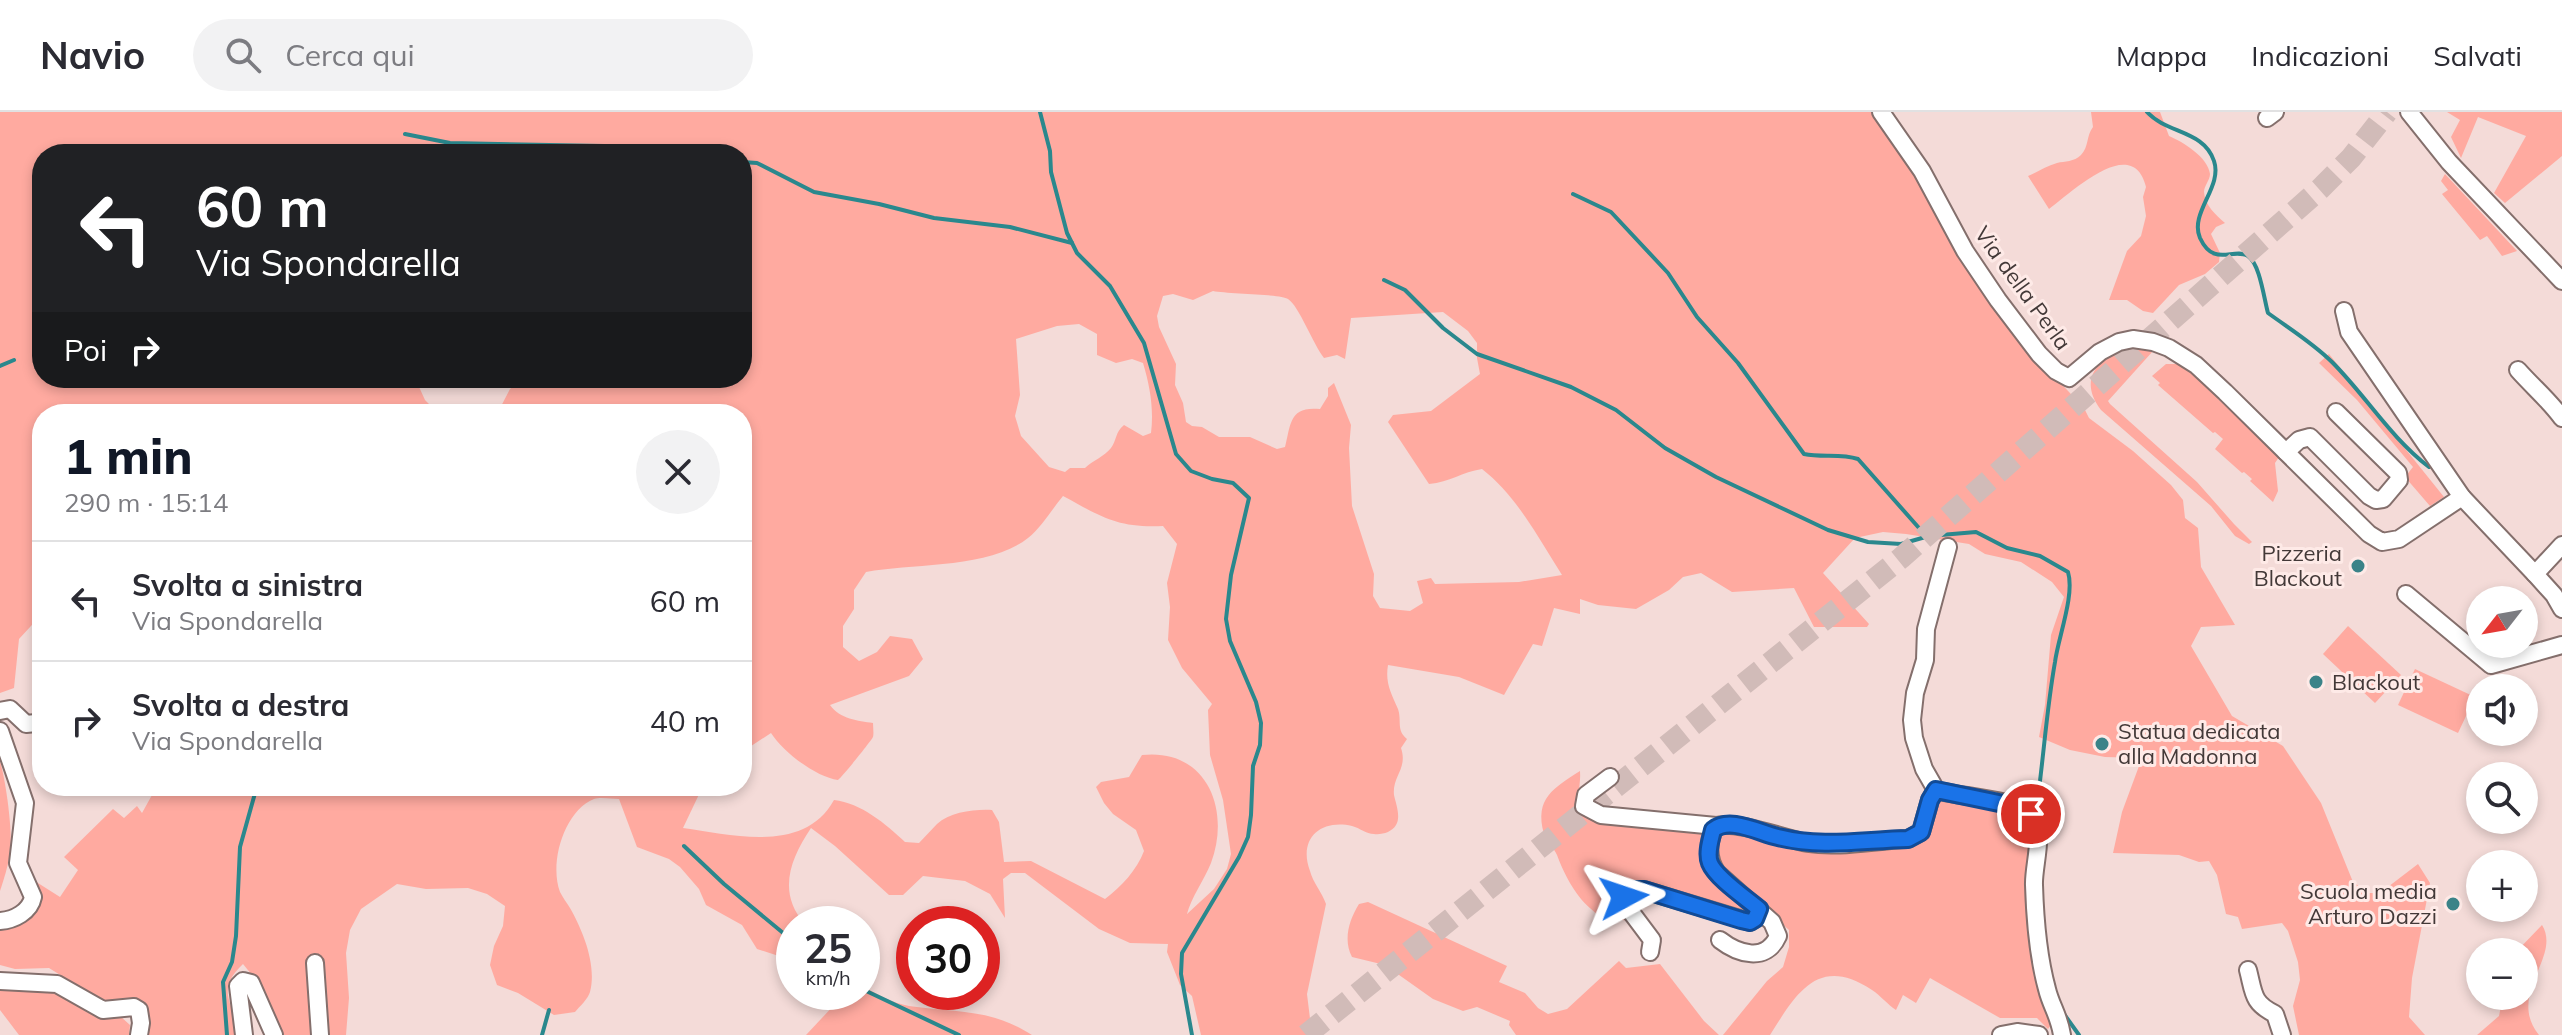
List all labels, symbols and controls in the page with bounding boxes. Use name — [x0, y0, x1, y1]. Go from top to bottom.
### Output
search box — [193, 19, 753, 91]
text: Navio — [40, 31, 145, 79]
icon: search — [221, 33, 265, 77]
text: Cerca qui — [285, 36, 415, 74]
text: Mappa — [2116, 38, 2207, 73]
text: Indicazioni — [2251, 38, 2389, 73]
text: Salvati — [2433, 38, 2522, 73]
text: 60 m — [196, 171, 329, 241]
icon: left — [64, 176, 168, 280]
street label: Via della Perla — [1969, 221, 2077, 355]
text: Via Spondarella — [196, 240, 461, 285]
icon: right — [123, 328, 167, 372]
text: Poi — [64, 331, 107, 369]
text: 1 min — [64, 426, 193, 486]
button: close — [636, 430, 720, 514]
text: 290 m · 15:14 — [64, 486, 228, 519]
place label: Pizzeria Blackout — [2254, 539, 2342, 592]
marker: Pizzeria Blackout — [2349, 557, 2367, 575]
text: Svolta a sinistra — [132, 566, 363, 604]
icon: left — [64, 579, 108, 623]
text: 60 m — [650, 582, 720, 620]
north arrow — [2466, 586, 2538, 658]
map controls — [2466, 586, 2538, 1010]
text: Via Spondarella — [132, 604, 323, 637]
place label: Blackout — [2332, 668, 2421, 696]
marker: Blackout — [2307, 673, 2325, 691]
button: sound — [2466, 674, 2538, 746]
text: Svolta a destra — [132, 686, 349, 724]
icon: right — [64, 699, 108, 743]
text: 40 m — [650, 702, 720, 740]
place label: Statua dedicata alla Madonna — [2118, 717, 2280, 770]
text: Via Spondarella — [132, 724, 323, 757]
marker: Statua dedicata alla Madonna — [2093, 735, 2111, 753]
button: search — [2466, 762, 2538, 834]
pin — [1997, 780, 2065, 848]
icon: arrive — [2009, 792, 2053, 836]
button: + — [2466, 850, 2538, 922]
position arrow — [1582, 855, 1666, 939]
place label: Scuola media Arturo Dazzi — [2300, 877, 2437, 930]
marker: Scuola media Arturo Dazzi — [2444, 895, 2462, 913]
speed limit sign: 30 — [896, 906, 1000, 1010]
text: 25 — [804, 923, 852, 973]
button: − — [2466, 938, 2538, 1010]
text: km/h — [805, 965, 851, 990]

